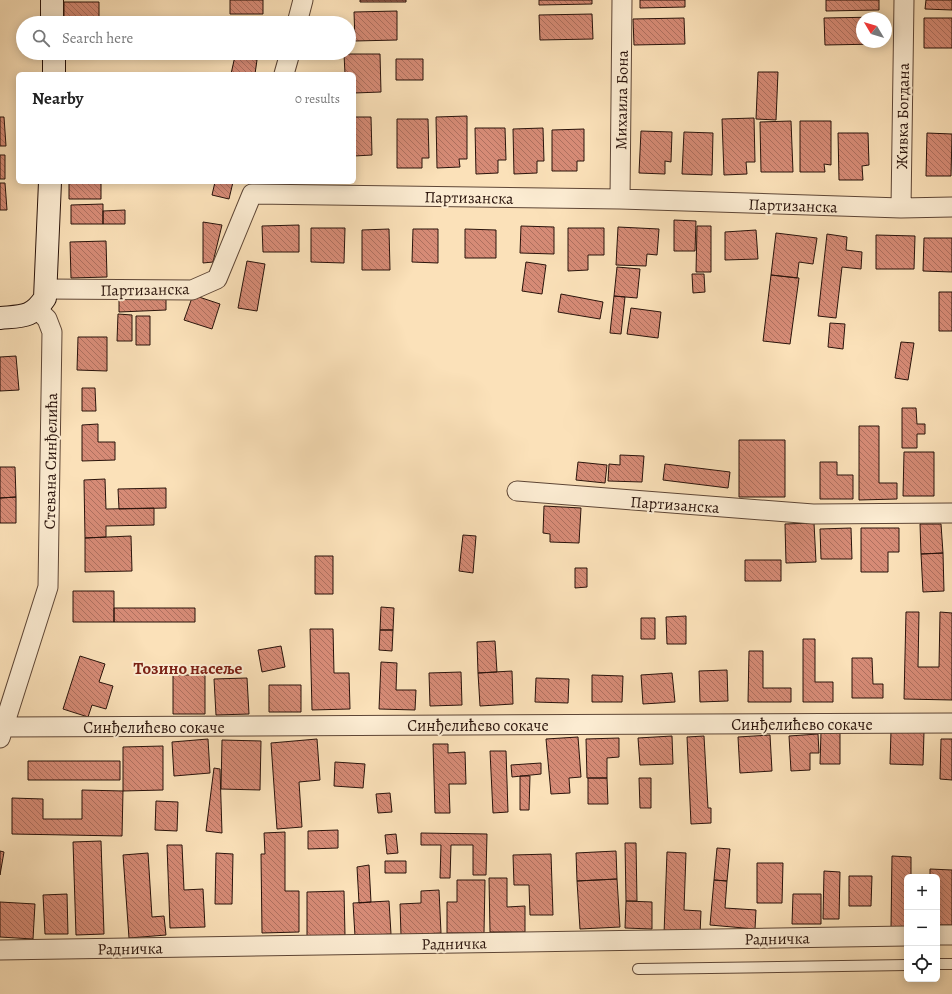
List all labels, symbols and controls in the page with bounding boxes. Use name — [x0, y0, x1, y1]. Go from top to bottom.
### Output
north arrow — [856, 12, 892, 48]
search box — [16, 16, 356, 60]
icon: search — [30, 27, 52, 49]
text: Search here — [62, 28, 133, 48]
street label: Михаила Бона — [610, 49, 634, 150]
street label: Живка Богдана — [891, 62, 915, 169]
text: Nearby — [32, 87, 83, 110]
text: 0 results — [295, 90, 340, 107]
street label: Партизанска — [424, 186, 514, 210]
street label: Партизанска — [748, 193, 839, 219]
street label: Партизанска — [100, 278, 190, 302]
street label: Стевана Синђелића — [39, 392, 63, 530]
street label: Партизанска — [630, 491, 721, 519]
district label: Тозино насеље — [134, 657, 243, 680]
street label: Синђелићево сокаче — [731, 714, 873, 736]
street label: Синђелићево сокаче — [407, 715, 549, 737]
street label: Синђелићево сокаче — [83, 717, 225, 739]
map controls — [904, 874, 940, 982]
button: + — [904, 874, 940, 910]
button: − — [904, 910, 940, 946]
street label: Радничка — [744, 927, 811, 951]
street label: Радничка — [421, 932, 488, 956]
street label: Радничка — [97, 937, 164, 961]
button: locate — [904, 946, 940, 982]

